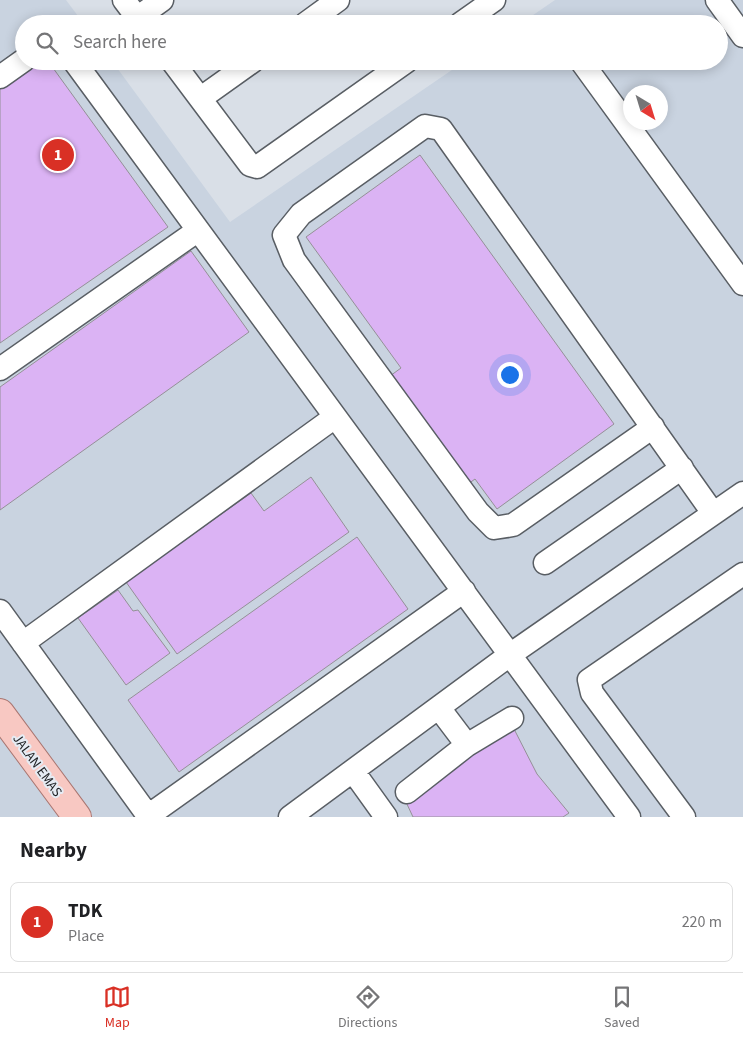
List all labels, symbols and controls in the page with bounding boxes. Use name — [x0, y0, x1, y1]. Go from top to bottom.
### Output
search box — [15, 15, 728, 70]
icon: search — [33, 29, 61, 57]
text: Search here — [73, 29, 167, 56]
north arrow — [623, 85, 668, 130]
pin: 1 — [42, 136, 74, 174]
your location — [497, 362, 523, 388]
street label: JALAN EMAS — [8, 730, 67, 801]
text: Nearby — [20, 835, 87, 865]
text: TDK — [68, 898, 102, 925]
text: 1 — [33, 911, 41, 933]
text: 220 m — [682, 911, 722, 933]
text: Place — [68, 925, 104, 947]
tab: Map — [103, 983, 131, 1033]
tab: Directions — [338, 983, 397, 1033]
tab: Saved — [604, 983, 640, 1033]

